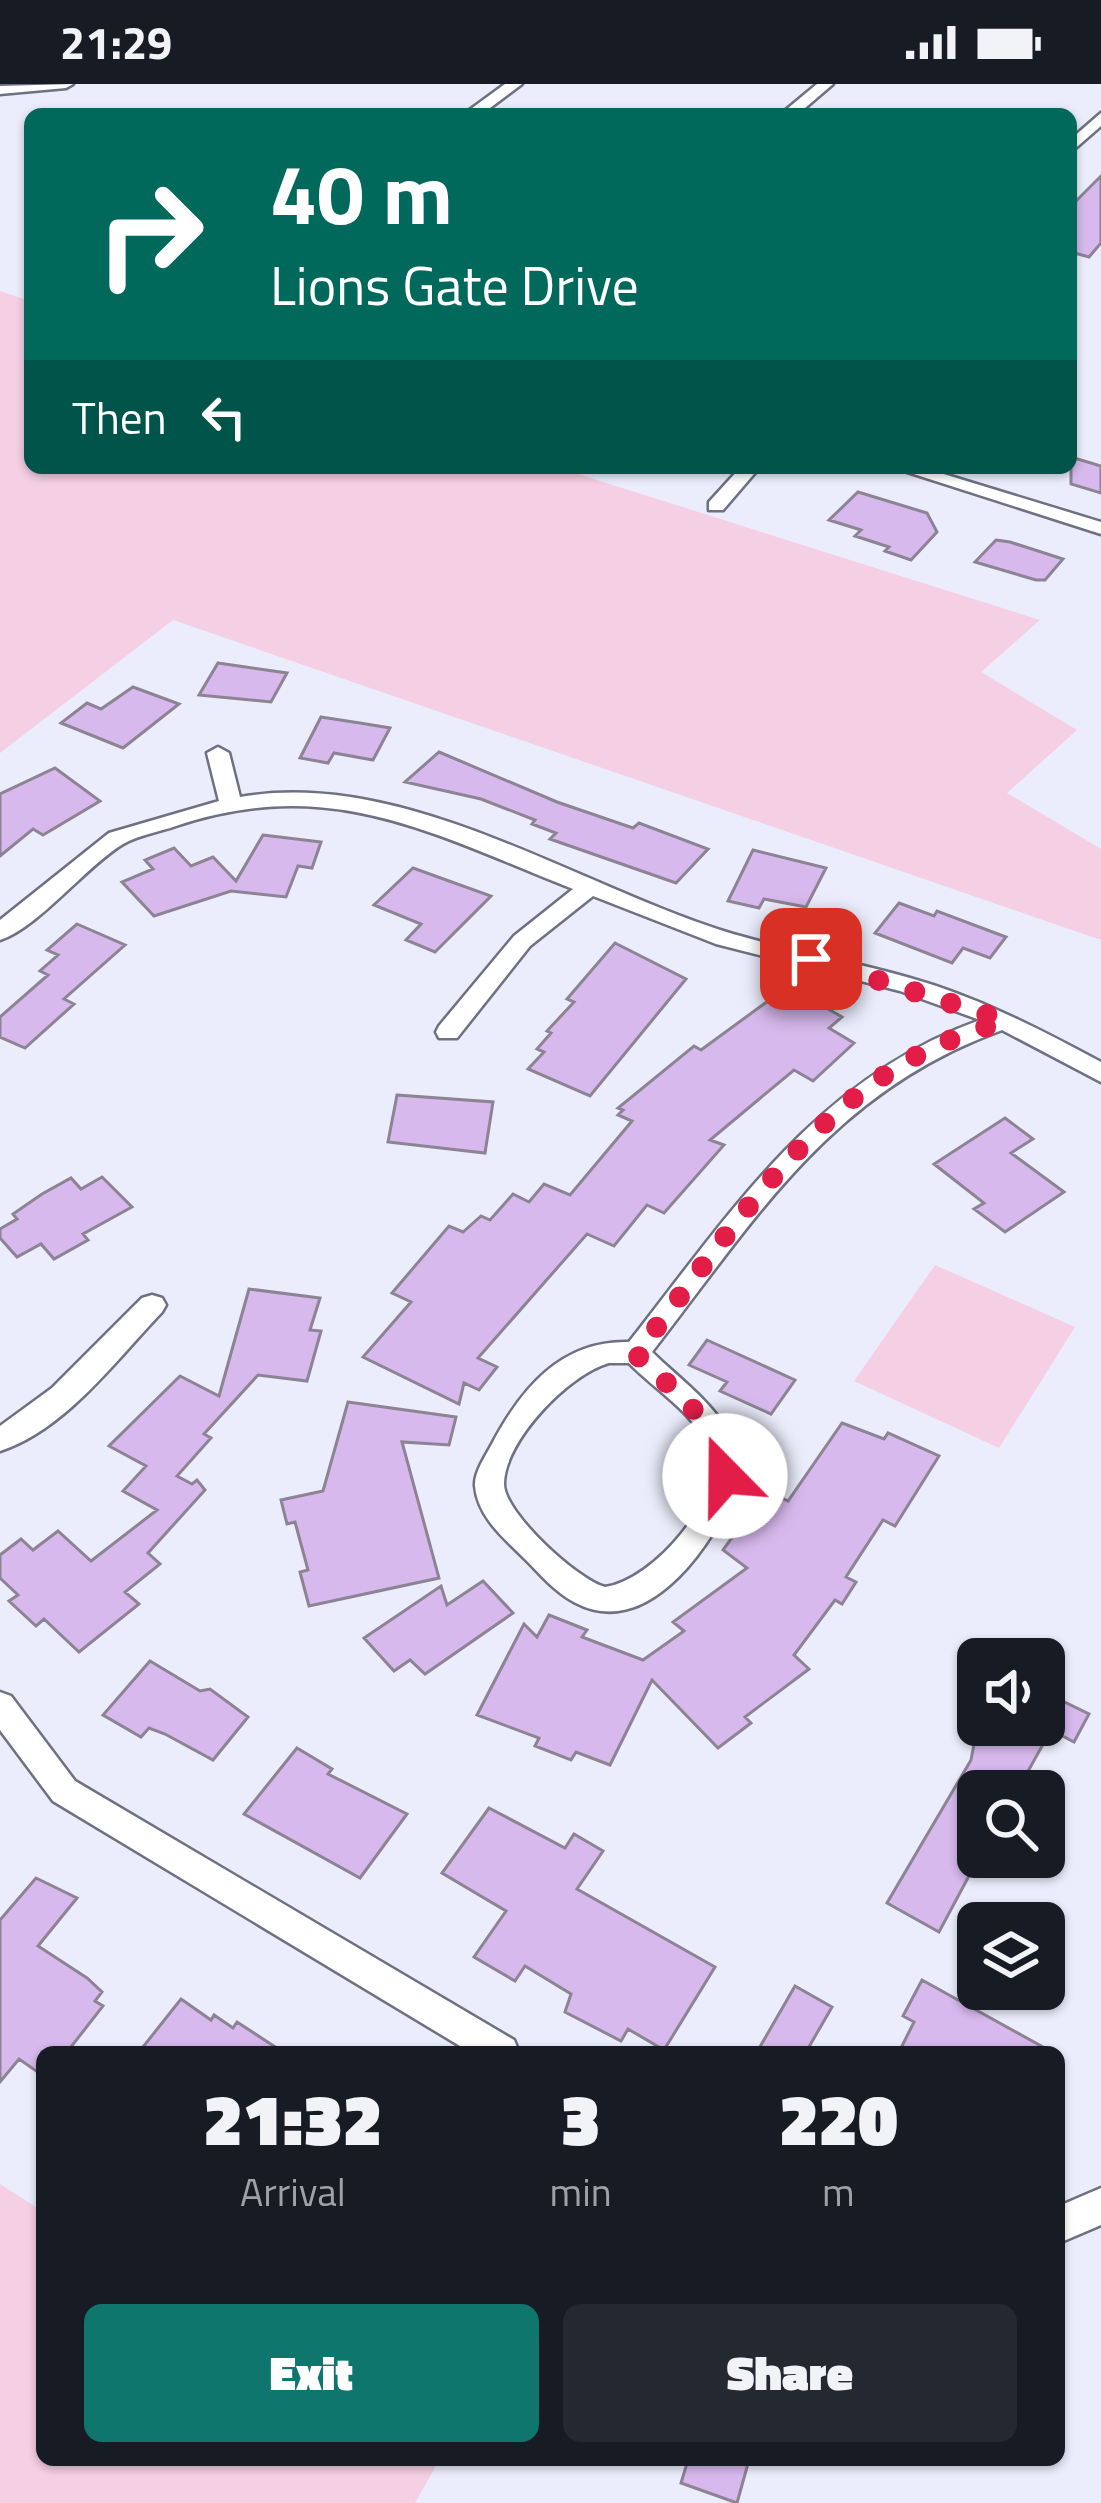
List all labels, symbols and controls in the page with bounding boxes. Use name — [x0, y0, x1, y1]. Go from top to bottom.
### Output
text: 21:29 — [60, 8, 172, 76]
text: 40 m — [270, 129, 453, 257]
icon: right — [72, 156, 228, 312]
text: Lions Gate Drive — [270, 244, 639, 326]
text: Then — [72, 383, 167, 451]
icon: left — [191, 384, 257, 450]
pin — [760, 908, 862, 1010]
icon: arrive — [778, 926, 844, 992]
position arrow — [662, 1413, 788, 1539]
map controls — [957, 1638, 1065, 2010]
button: sound — [957, 1638, 1065, 1746]
button: search — [957, 1770, 1065, 1878]
button: layers — [957, 1902, 1065, 2010]
text: 21:32 — [203, 2063, 382, 2173]
text: 3 — [561, 2063, 600, 2173]
text: 220 — [779, 2063, 898, 2173]
text: Arrival — [240, 2162, 346, 2221]
text: min — [550, 2162, 612, 2221]
text: m — [822, 2162, 855, 2221]
button: Exit — [84, 2304, 539, 2442]
button: Share — [563, 2304, 1017, 2442]

